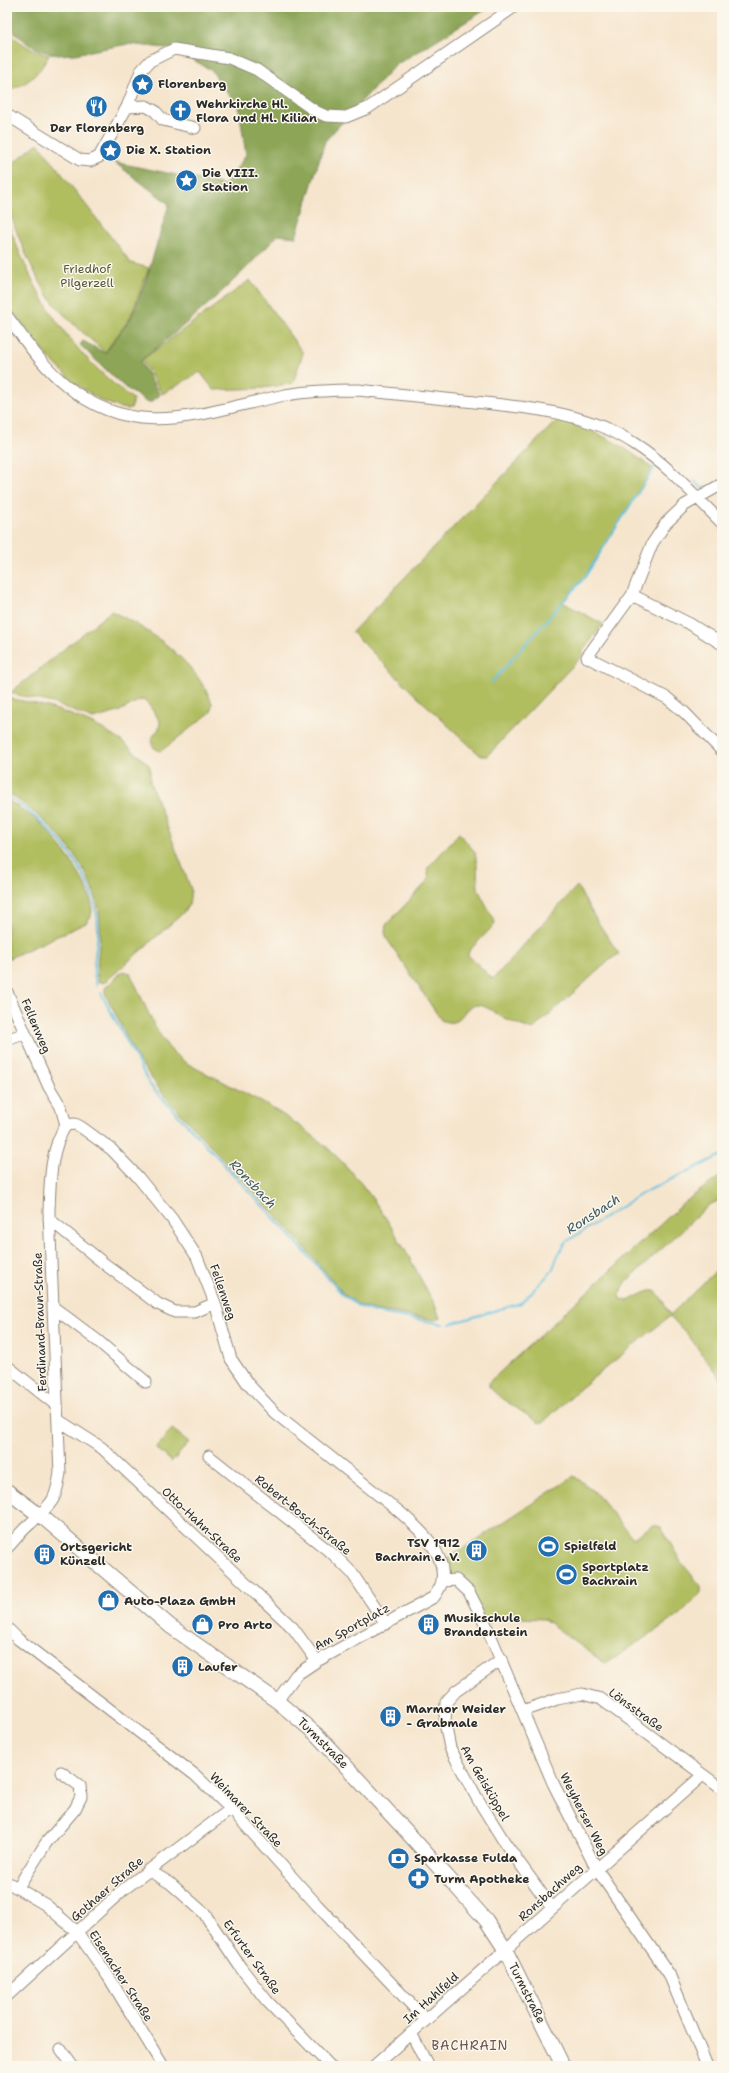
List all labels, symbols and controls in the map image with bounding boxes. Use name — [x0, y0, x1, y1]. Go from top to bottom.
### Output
place icon: Florenberg — [129, 71, 155, 97]
place label: Florenberg — [158, 76, 227, 92]
restaurant icon: Der Florenberg — [84, 94, 110, 120]
place label: Wehrkirche Hl. Flora und Hl. Kilian — [196, 96, 317, 126]
church icon: Wehrkirche Hl. Flora und Hl. Kilian — [167, 98, 193, 124]
place label: Der Florenberg — [50, 120, 144, 136]
place icon: Die X. Station — [98, 137, 124, 163]
place label: Die X. Station — [126, 142, 211, 158]
place label: Die VIII. Station — [202, 165, 259, 195]
place icon: Die VIII. Station — [173, 167, 199, 193]
park label: Friedhof Pilgerzell — [60, 261, 114, 291]
street label: Fellenweg — [17, 996, 55, 1056]
water label: Ronsbach — [226, 1156, 280, 1212]
water label: Ronsbach — [563, 1190, 623, 1238]
street label: Ferdinand-Braun-Straße — [30, 1252, 50, 1392]
street label: Fellenweg — [206, 1262, 240, 1322]
street label: Robert-Bosch-Straße — [252, 1471, 355, 1559]
street label: Otto-Hahn-Straße — [158, 1483, 246, 1567]
sports icon: Spielfeld — [535, 1533, 561, 1559]
place label: TSV 1912 Bachrain e. V. — [375, 1535, 461, 1565]
building icon: TSV 1912 Bachrain e. V. — [463, 1537, 489, 1563]
place label: Spielfeld — [564, 1538, 616, 1554]
place label: Ortsgericht Künzell — [60, 1539, 132, 1569]
building icon: Ortsgericht Künzell — [31, 1541, 57, 1567]
place label: Sportplatz Bachrain — [582, 1559, 649, 1589]
sports icon: Sportplatz Bachrain — [553, 1561, 579, 1587]
shop icon: Auto-Plaza GmbH — [96, 1588, 122, 1614]
place label: Auto-Plaza GmbH — [124, 1593, 236, 1609]
street label: Am Sportplatz — [311, 1600, 393, 1654]
place label: Musikschule Brandenstein — [444, 1610, 527, 1640]
shop icon: Pro Arto — [189, 1612, 215, 1638]
building icon: Musikschule Brandenstein — [416, 1612, 442, 1638]
place label: Pro Arto — [218, 1617, 273, 1633]
building icon: Laufer — [170, 1654, 196, 1680]
place label: Laufer — [198, 1659, 238, 1675]
street label: Lönsstraße — [605, 1685, 667, 1735]
place label: Marmor Weider - Grabmale — [406, 1701, 506, 1731]
building icon: Marmor Weider - Grabmale — [378, 1703, 404, 1729]
street label: Turmstraße — [294, 1714, 352, 1772]
street label: Am Geisküppel — [457, 1742, 513, 1824]
street label: Weimarer Straße — [206, 1769, 286, 1851]
street label: Weyherser Weg — [556, 1770, 612, 1858]
bank icon: Sparkasse Fulda — [385, 1845, 411, 1871]
place label: Sparkasse Fulda — [414, 1850, 518, 1866]
street label: Gothaer Straße — [67, 1853, 147, 1925]
street label: Ronsbachweg — [515, 1859, 585, 1925]
pharmacy icon: Turm Apotheke — [406, 1866, 432, 1892]
place label: Turm Apotheke — [434, 1871, 529, 1887]
street label: Erfurter Straße — [219, 1916, 285, 1998]
street label: Eisenacher Straße — [85, 1927, 157, 2025]
street label: Turmstraße — [505, 1960, 549, 2026]
street label: Im Hahlfeld — [400, 1969, 462, 2027]
district label: BACHRAIN — [431, 2037, 509, 2054]

